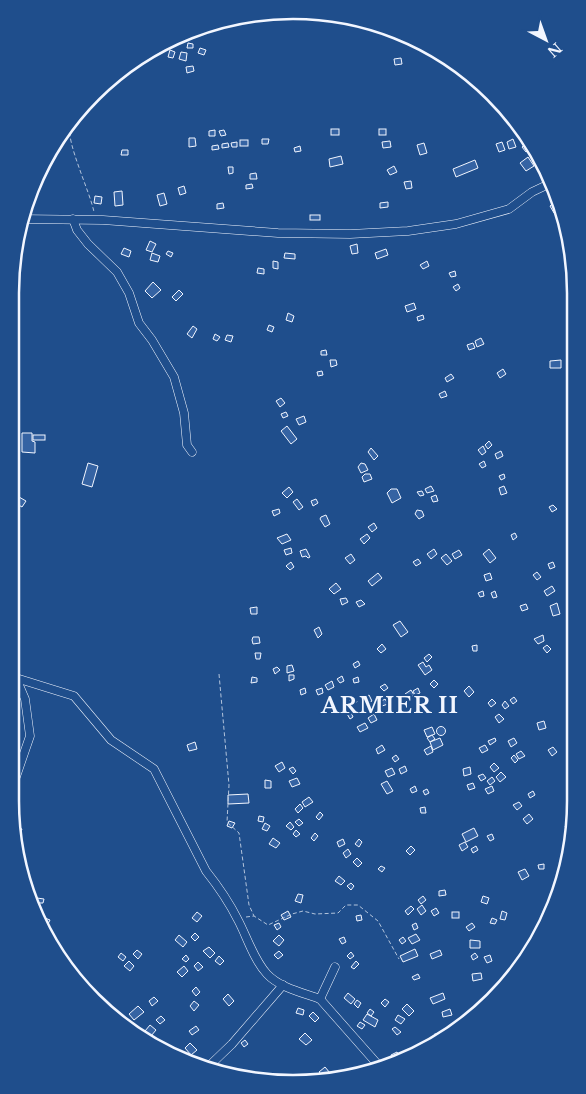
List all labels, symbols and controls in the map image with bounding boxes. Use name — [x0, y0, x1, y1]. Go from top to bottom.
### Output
north arrow — [521, 15, 571, 65]
text: N — [544, 39, 565, 61]
district label: ARMIER II — [320, 692, 459, 719]

